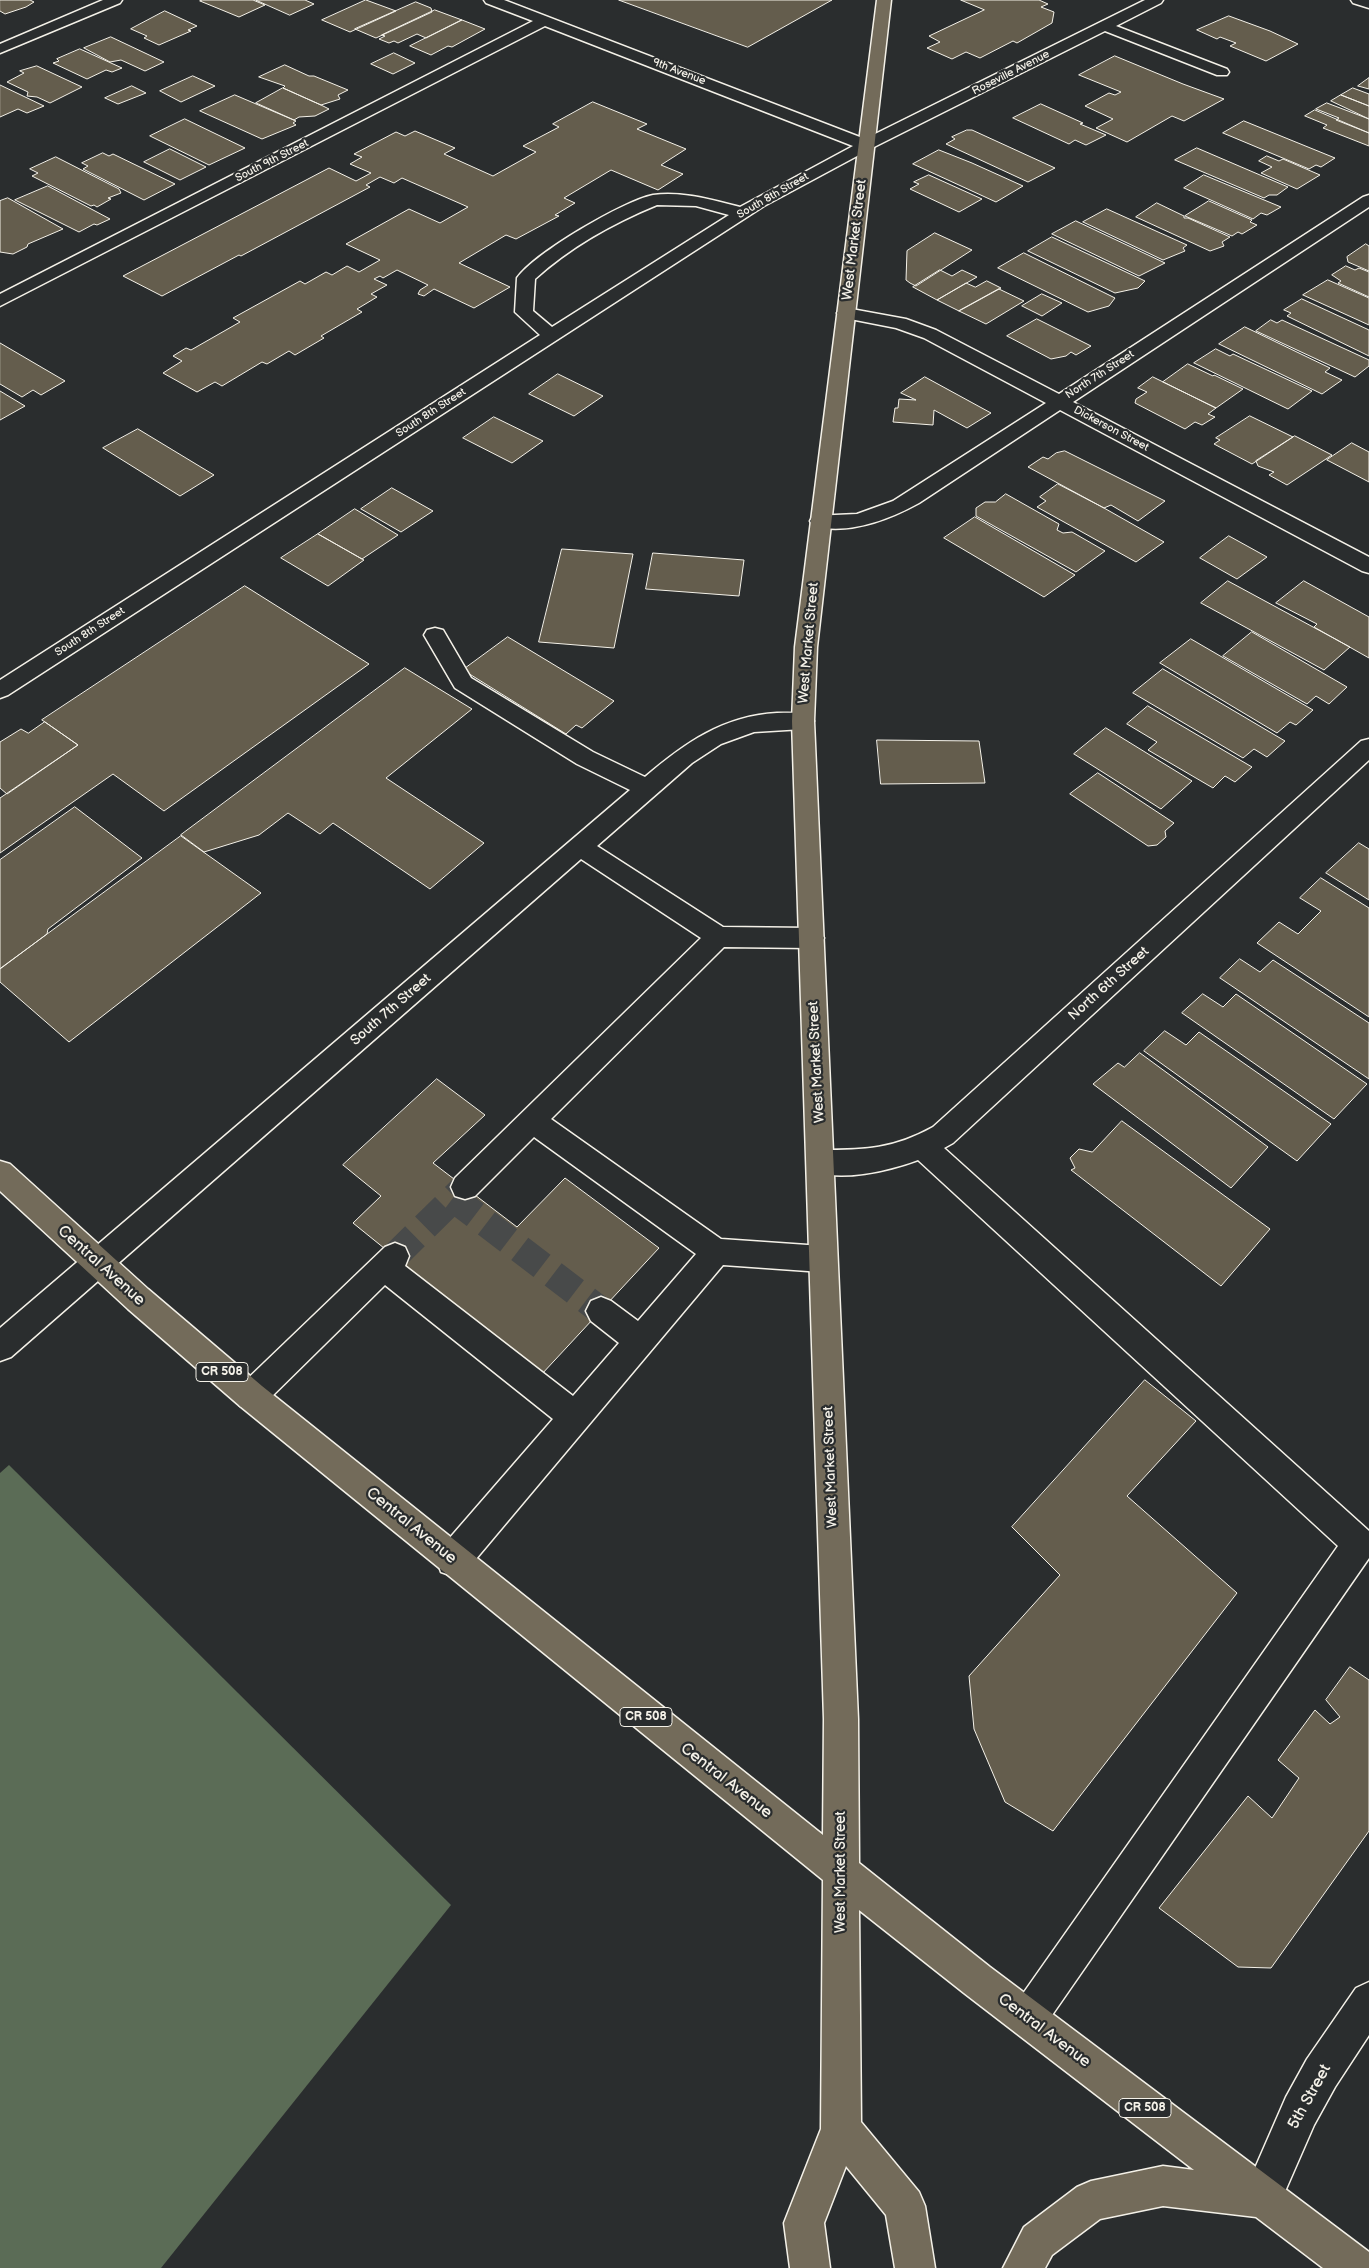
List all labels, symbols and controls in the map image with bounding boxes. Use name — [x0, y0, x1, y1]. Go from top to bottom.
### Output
street label: Roseville Avenue — [970, 48, 1052, 98]
street label: 9th Avenue — [651, 56, 707, 88]
street label: South 9th Street — [233, 137, 311, 185]
street label: South 8th Street — [735, 170, 811, 222]
street label: West Market Street — [839, 179, 871, 301]
street label: North 7th Street — [1063, 348, 1137, 402]
street label: South 8th Street — [394, 386, 468, 440]
street label: Dickerson Street — [1071, 404, 1151, 454]
street label: West Market Street — [795, 582, 823, 704]
street label: South 8th Street — [53, 605, 127, 659]
street label: North 6th Street — [1065, 944, 1153, 1024]
street label: South 7th Street — [347, 971, 435, 1049]
street label: West Market Street — [805, 1001, 829, 1123]
street label: Central Avenue — [53, 1222, 149, 1310]
road number: CR 508 — [196, 1362, 248, 1381]
street label: West Market Street — [820, 1406, 842, 1528]
street label: Central Avenue — [362, 1484, 460, 1568]
road number: CR 508 — [620, 1708, 672, 1726]
street label: Central Avenue — [676, 1739, 776, 1823]
street label: West Market Street — [833, 1811, 849, 1933]
street label: Central Avenue — [994, 1990, 1094, 2072]
street label: 5th Street — [1284, 2061, 1336, 2133]
road number: CR 508 — [1119, 2098, 1171, 2118]

